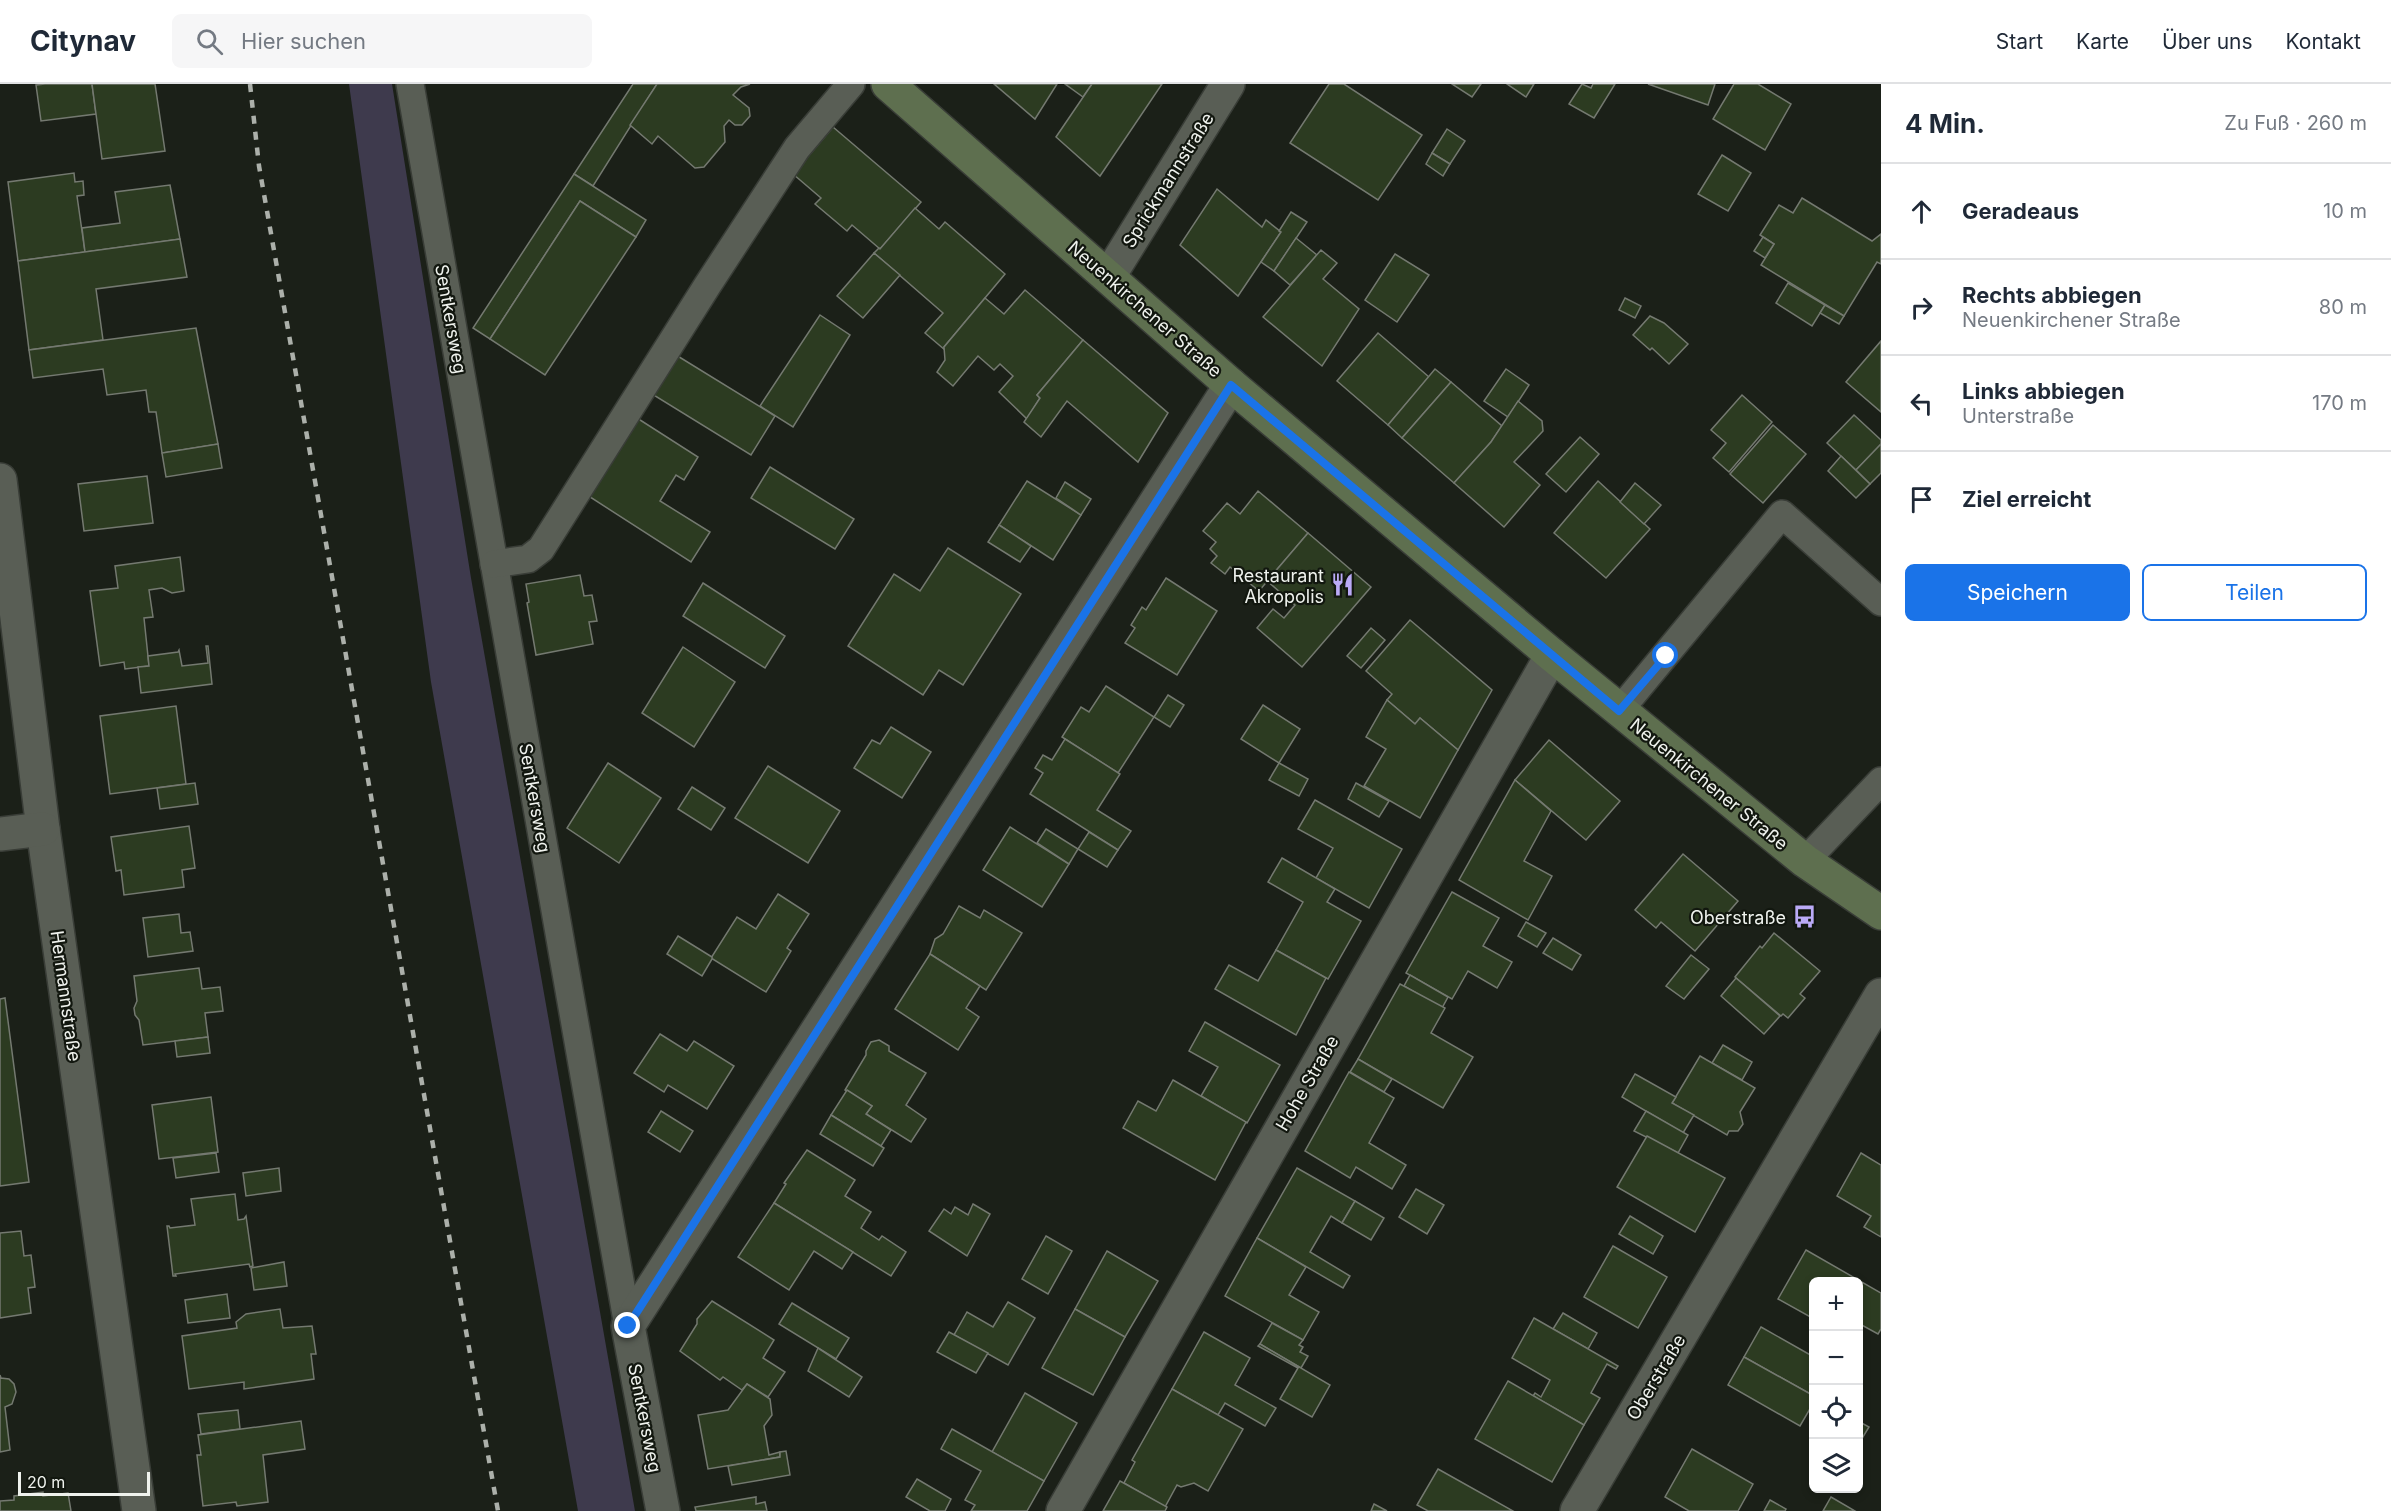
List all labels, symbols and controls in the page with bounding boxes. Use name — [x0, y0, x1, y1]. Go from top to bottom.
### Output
search box — [172, 14, 592, 68]
text: Citynav — [30, 24, 136, 58]
icon: search — [193, 25, 226, 58]
text: Hier suchen — [241, 28, 366, 54]
text: Start — [1996, 29, 2043, 54]
text: Karte — [2076, 29, 2129, 54]
text: Über uns — [2162, 29, 2253, 54]
text: Kontakt — [2286, 29, 2361, 54]
text: 4 Min. — [1905, 108, 1985, 139]
street label: Sprickmannstraße — [1118, 109, 1218, 251]
text: Zu Fuß · 260 m — [2224, 111, 2367, 135]
icon: ahead — [1905, 195, 1938, 228]
text: Geradeaus — [1962, 198, 2079, 224]
text: 10 m — [2323, 199, 2367, 223]
street label: Neuenkirchener Straße — [1064, 237, 1226, 381]
street label: Sentkersweg — [431, 263, 471, 375]
text: Rechts abbiegen — [1962, 282, 2142, 308]
icon: right — [1905, 291, 1938, 324]
text: 80 m — [2319, 295, 2367, 319]
text: Neuenkirchener Straße — [1962, 308, 2181, 332]
text: Links abbiegen — [1962, 378, 2125, 404]
icon: left — [1905, 387, 1938, 420]
text: 170 m — [2312, 391, 2367, 415]
text: Unterstraße — [1962, 404, 2074, 428]
icon: arrive — [1905, 483, 1938, 516]
text: Ziel erreicht — [1962, 486, 2091, 512]
button: Speichern — [1905, 564, 2130, 621]
button: Teilen — [2142, 564, 2367, 621]
place label: Restaurant Akropolis — [1233, 565, 1324, 607]
restaurant icon: Restaurant Akropolis — [1329, 572, 1355, 598]
route start — [1652, 642, 1678, 668]
street label: Neuenkirchener Straße — [1626, 714, 1792, 854]
street label: Sentkersweg — [515, 742, 555, 854]
bus stop icon: Oberstraße — [1791, 904, 1817, 930]
place label: Oberstraße — [1690, 907, 1786, 928]
street label: Hermannstraße — [46, 929, 86, 1063]
street label: Hohe Straße — [1271, 1032, 1343, 1134]
map controls — [1809, 1277, 1863, 1493]
button: + — [1809, 1277, 1863, 1331]
route end — [614, 1312, 640, 1338]
street label: Oberstraße — [1622, 1330, 1690, 1424]
button: − — [1809, 1331, 1863, 1385]
street label: Sentkersweg — [624, 1362, 666, 1474]
button: locate — [1809, 1385, 1863, 1439]
button: layers — [1809, 1439, 1863, 1493]
scale bar — [18, 1469, 150, 1496]
text: 20 m — [27, 1472, 65, 1492]

